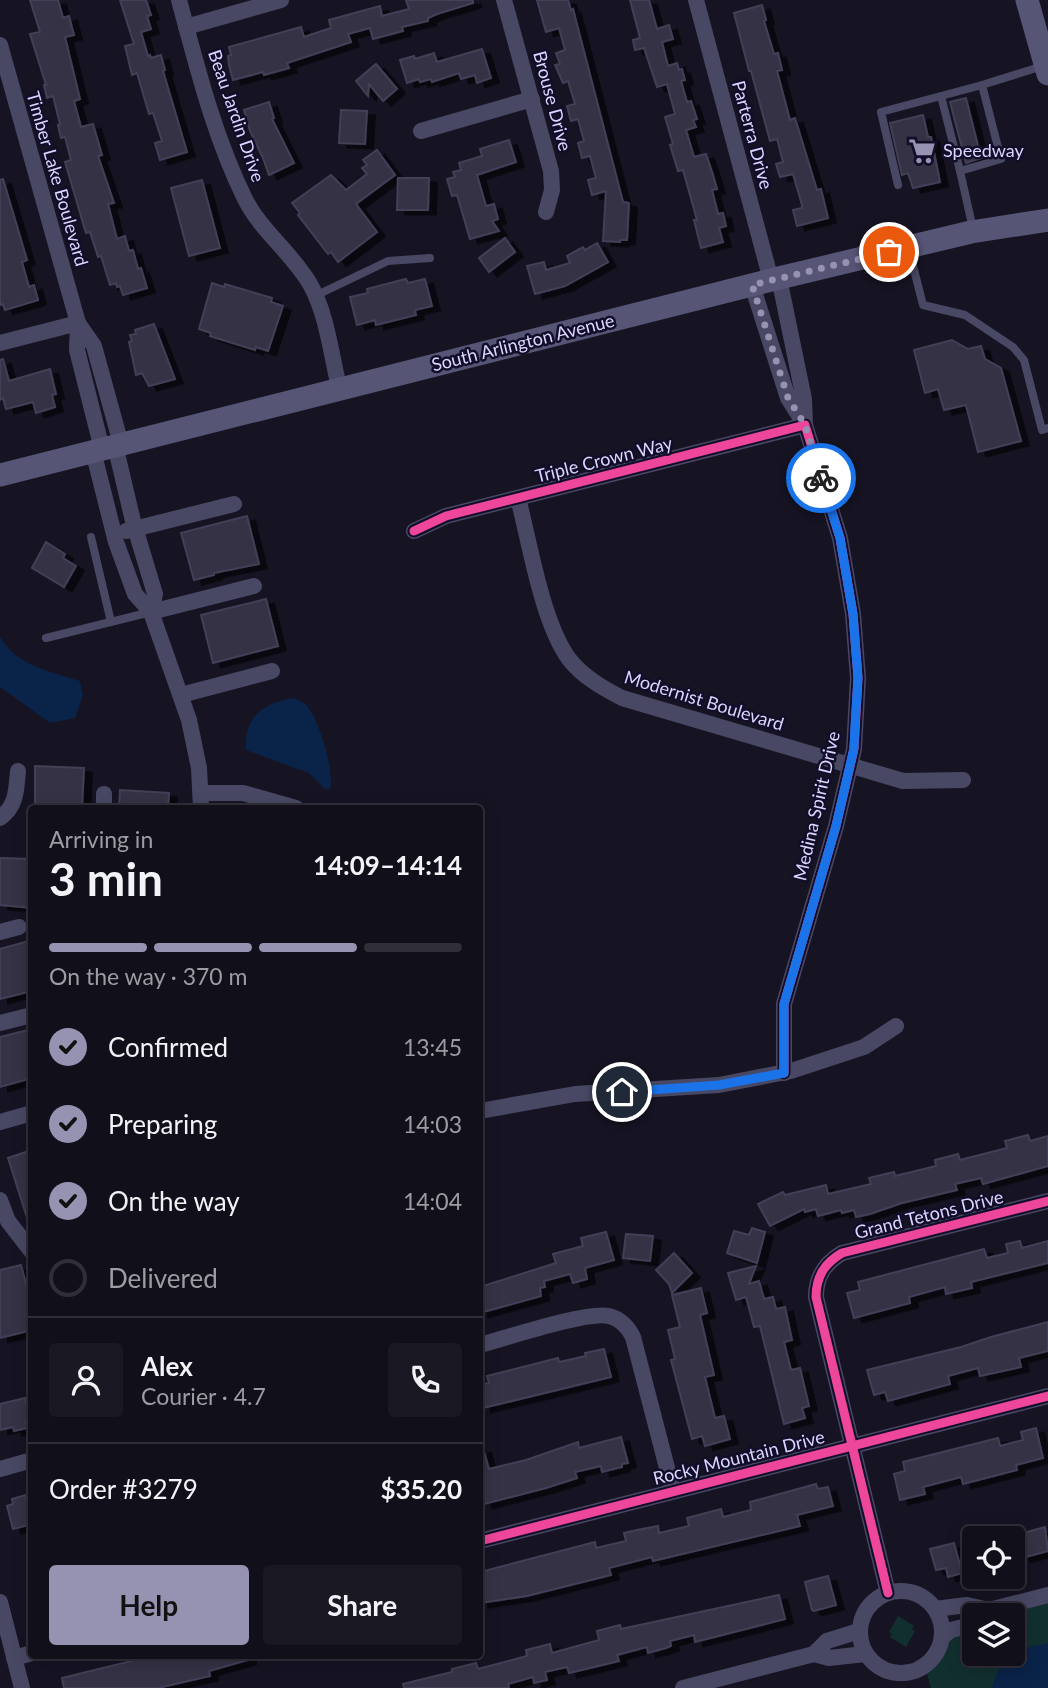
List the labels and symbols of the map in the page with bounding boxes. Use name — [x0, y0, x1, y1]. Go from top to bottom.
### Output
street label: Beau Jardin Drive — [204, 47, 270, 185]
street label: Brouse Drive — [529, 48, 577, 153]
street label: Parterra Drive — [728, 78, 778, 191]
street label: Timber Lake Boulevard — [22, 89, 93, 269]
supermarket icon: Speedway — [907, 136, 937, 166]
place label: Speedway — [943, 139, 1025, 161]
pin — [859, 222, 919, 282]
street label: South Arlington Avenue — [429, 309, 616, 375]
street label: Triple Crown Way — [533, 431, 675, 487]
courier — [786, 443, 856, 513]
street label: Modernist Boulevard — [622, 665, 787, 735]
street label: Medina Spirit Drive — [788, 729, 844, 883]
pin — [592, 1062, 652, 1122]
street label: Grand Tetons Drive — [852, 1185, 1005, 1243]
street label: Rocky Mountain Drive — [651, 1425, 827, 1489]

